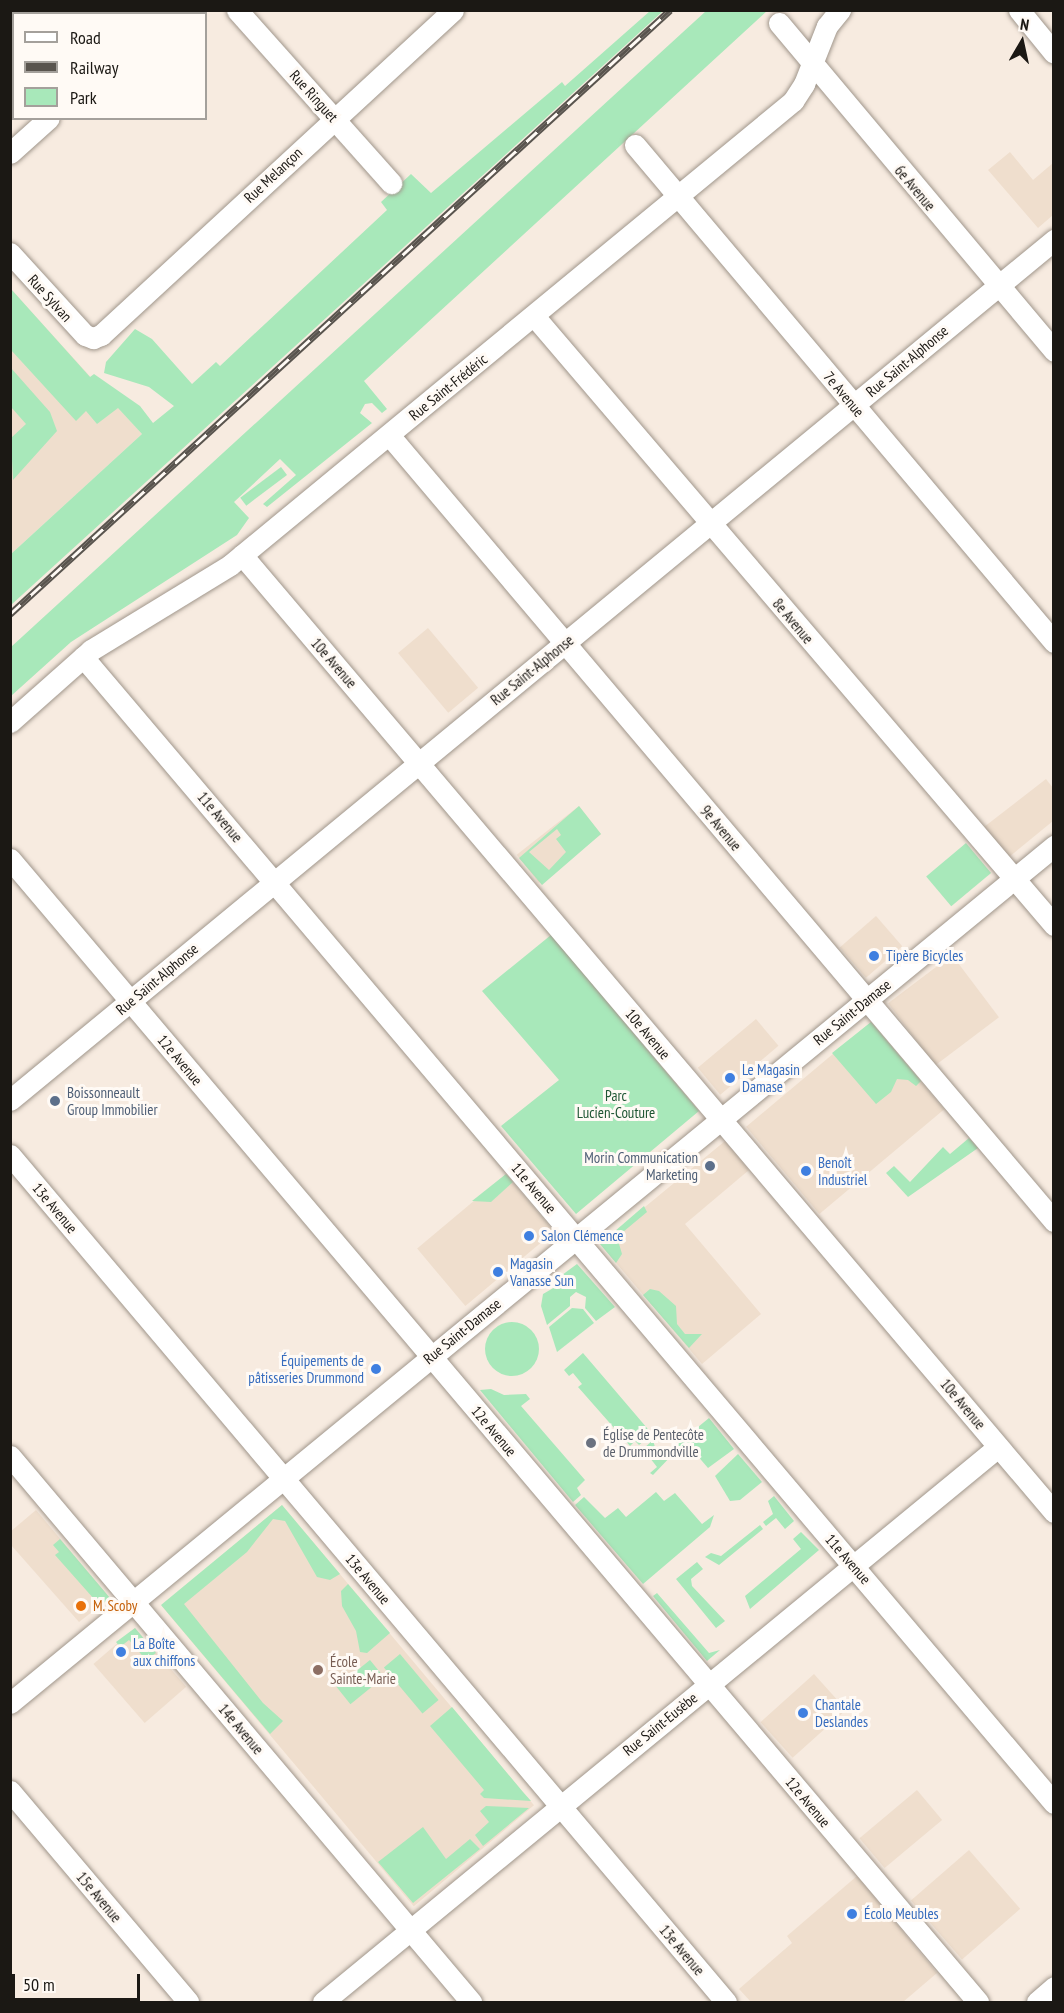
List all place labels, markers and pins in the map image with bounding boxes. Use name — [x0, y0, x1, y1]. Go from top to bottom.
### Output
place label: Tipère Bicycles — [886, 947, 963, 965]
marker: Tipère Bicycles — [867, 949, 881, 963]
place label: Le Magasin Damase — [742, 1060, 800, 1095]
marker: Le Magasin Damase — [723, 1071, 737, 1085]
place label: Boissonneault Group Immobilier — [67, 1083, 158, 1118]
marker: Boissonneault Group Immobilier — [48, 1094, 62, 1108]
place label: Morin Communication Marketing — [584, 1148, 698, 1183]
place label: Benoît Industriel — [818, 1153, 867, 1188]
marker: Morin Communication Marketing — [703, 1159, 717, 1173]
marker: Benoît Industriel — [799, 1164, 813, 1178]
place label: Salon Clémence — [541, 1227, 624, 1245]
marker: Salon Clémence — [522, 1229, 536, 1243]
place label: Magasin Vanasse Sun — [510, 1254, 574, 1289]
marker: Magasin Vanasse Sun — [491, 1265, 505, 1279]
place label: Équipements de pâtisseries Drummond — [248, 1351, 364, 1386]
marker: Équipements de pâtisseries Drummond — [369, 1362, 383, 1376]
place label: Église de Pentecôte de Drummondville — [603, 1425, 704, 1460]
marker: Église de Pentecôte de Drummondville — [584, 1436, 598, 1450]
place label: M. Scoby — [93, 1597, 138, 1615]
marker: M. Scoby — [74, 1599, 88, 1613]
place label: La Boîte aux chiffons — [133, 1634, 196, 1669]
marker: La Boîte aux chiffons — [114, 1645, 128, 1659]
place label: École Sainte-Marie — [330, 1652, 396, 1687]
marker: École Sainte-Marie — [311, 1663, 325, 1677]
place label: Chantale Deslandes — [815, 1695, 868, 1730]
marker: Chantale Deslandes — [796, 1706, 810, 1720]
place label: Écolo Meubles — [864, 1905, 939, 1923]
marker: Écolo Meubles — [845, 1907, 859, 1921]

